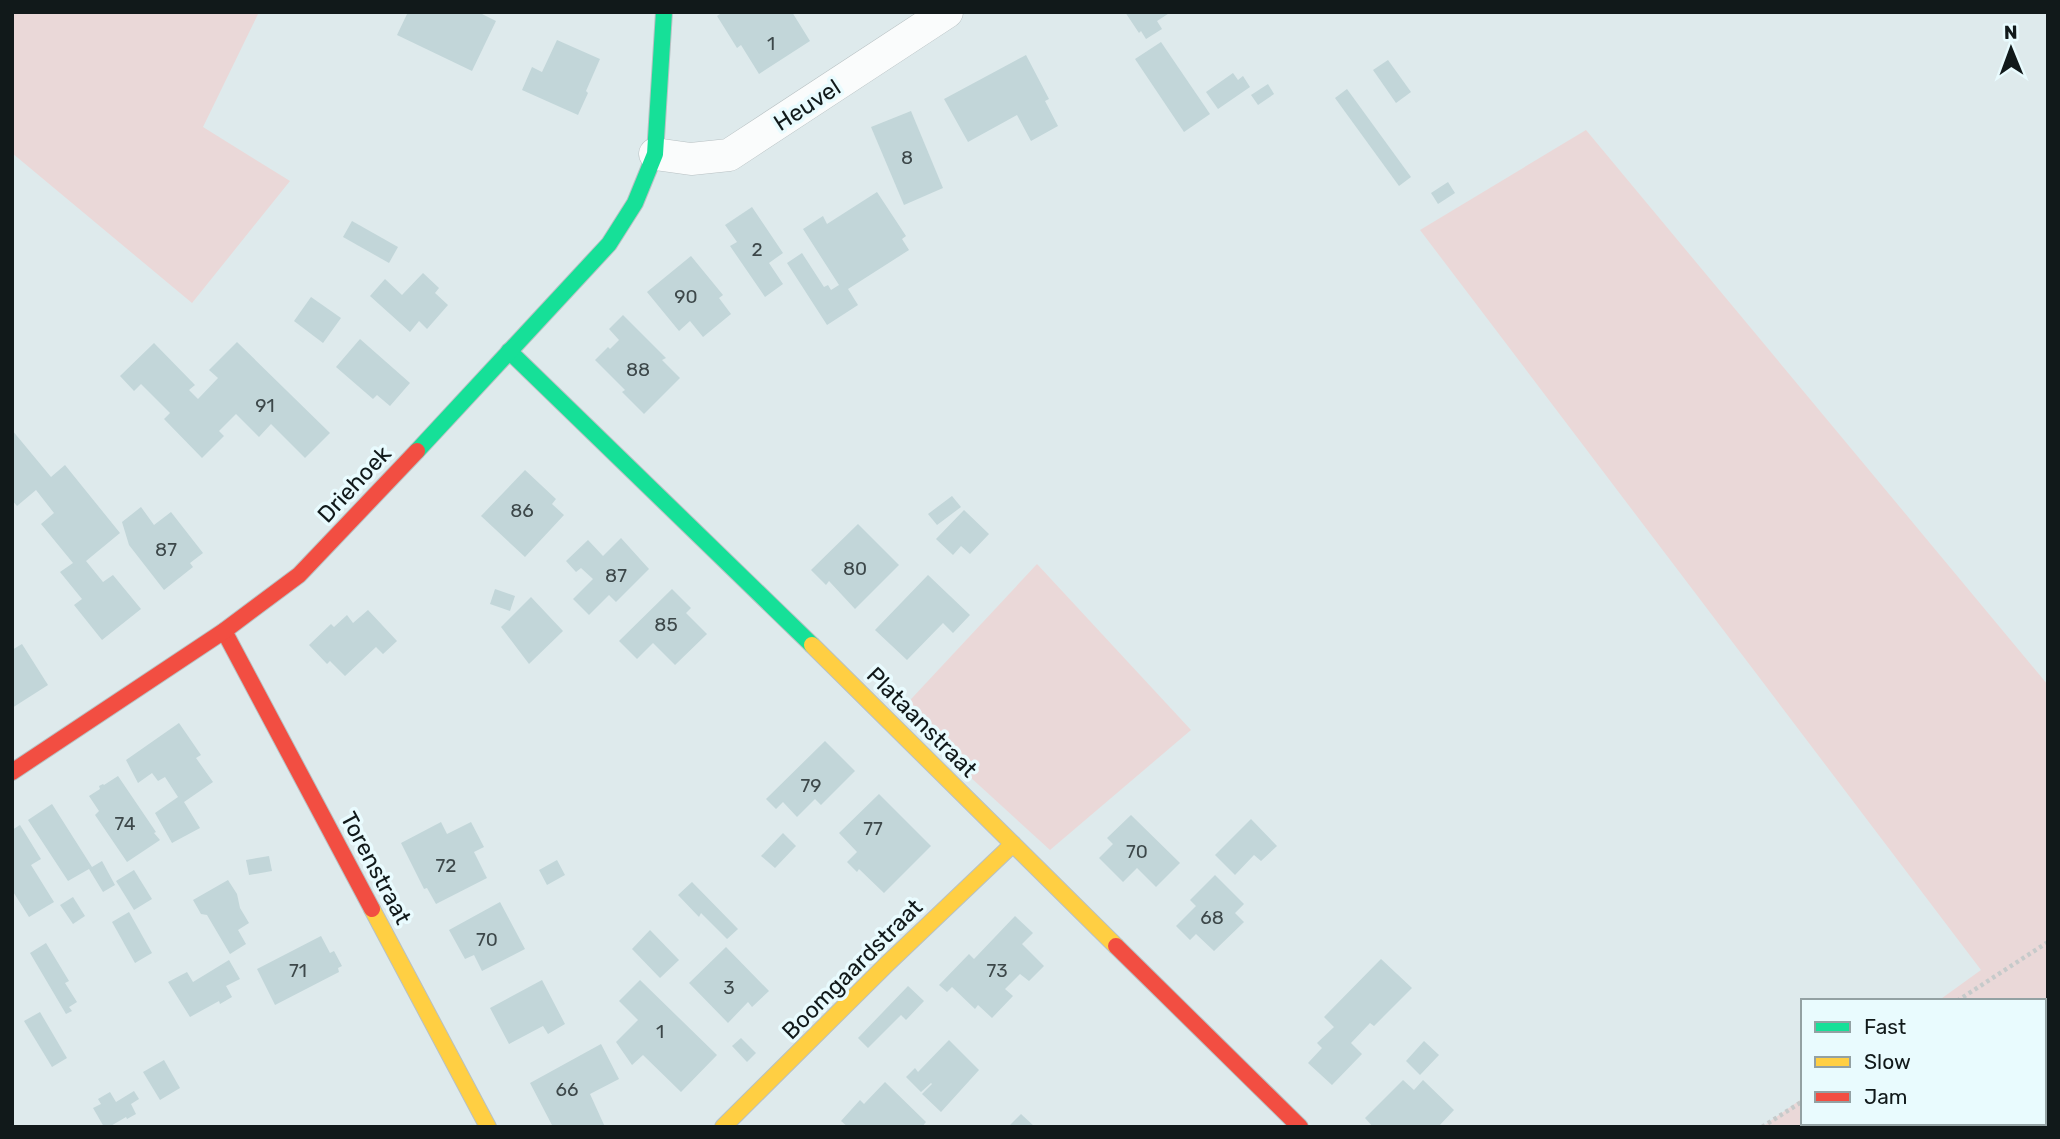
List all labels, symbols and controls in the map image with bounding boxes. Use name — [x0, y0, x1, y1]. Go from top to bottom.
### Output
north arrow — [1976, 14, 2046, 84]
text: N — [2004, 21, 2018, 44]
house number: 1 — [767, 32, 775, 55]
street label: Heuvel — [768, 73, 846, 137]
house number: 8 — [901, 146, 913, 169]
house number: 2 — [751, 238, 763, 261]
house number: 90 — [674, 285, 698, 308]
house number: 88 — [626, 358, 650, 381]
house number: 91 — [255, 394, 275, 417]
street label: Driehoek — [311, 440, 397, 528]
house number: 86 — [510, 499, 534, 522]
house number: 87 — [155, 538, 177, 561]
house number: 80 — [843, 557, 867, 580]
house number: 87 — [605, 564, 627, 587]
house number: 85 — [654, 613, 678, 636]
street label: Plataanstraat — [861, 661, 983, 783]
house number: 79 — [800, 774, 822, 797]
street label: Torenstraat — [335, 807, 417, 929]
house number: 74 — [115, 812, 136, 835]
house number: 77 — [863, 817, 883, 840]
house number: 70 — [1126, 840, 1148, 863]
house number: 72 — [436, 854, 456, 877]
street label: Boomgaardstraat — [776, 893, 928, 1045]
house number: 68 — [1200, 906, 1224, 929]
house number: 70 — [476, 928, 498, 951]
house number: 71 — [289, 959, 307, 982]
house number: 73 — [986, 959, 1008, 982]
house number: 3 — [723, 976, 735, 999]
legend — [1801, 999, 2046, 1125]
text: Fast — [1864, 1014, 1906, 1039]
house number: 1 — [656, 1020, 664, 1043]
text: Slow — [1864, 1049, 1911, 1074]
house number: 66 — [556, 1078, 578, 1101]
text: Jam — [1864, 1084, 1908, 1109]

